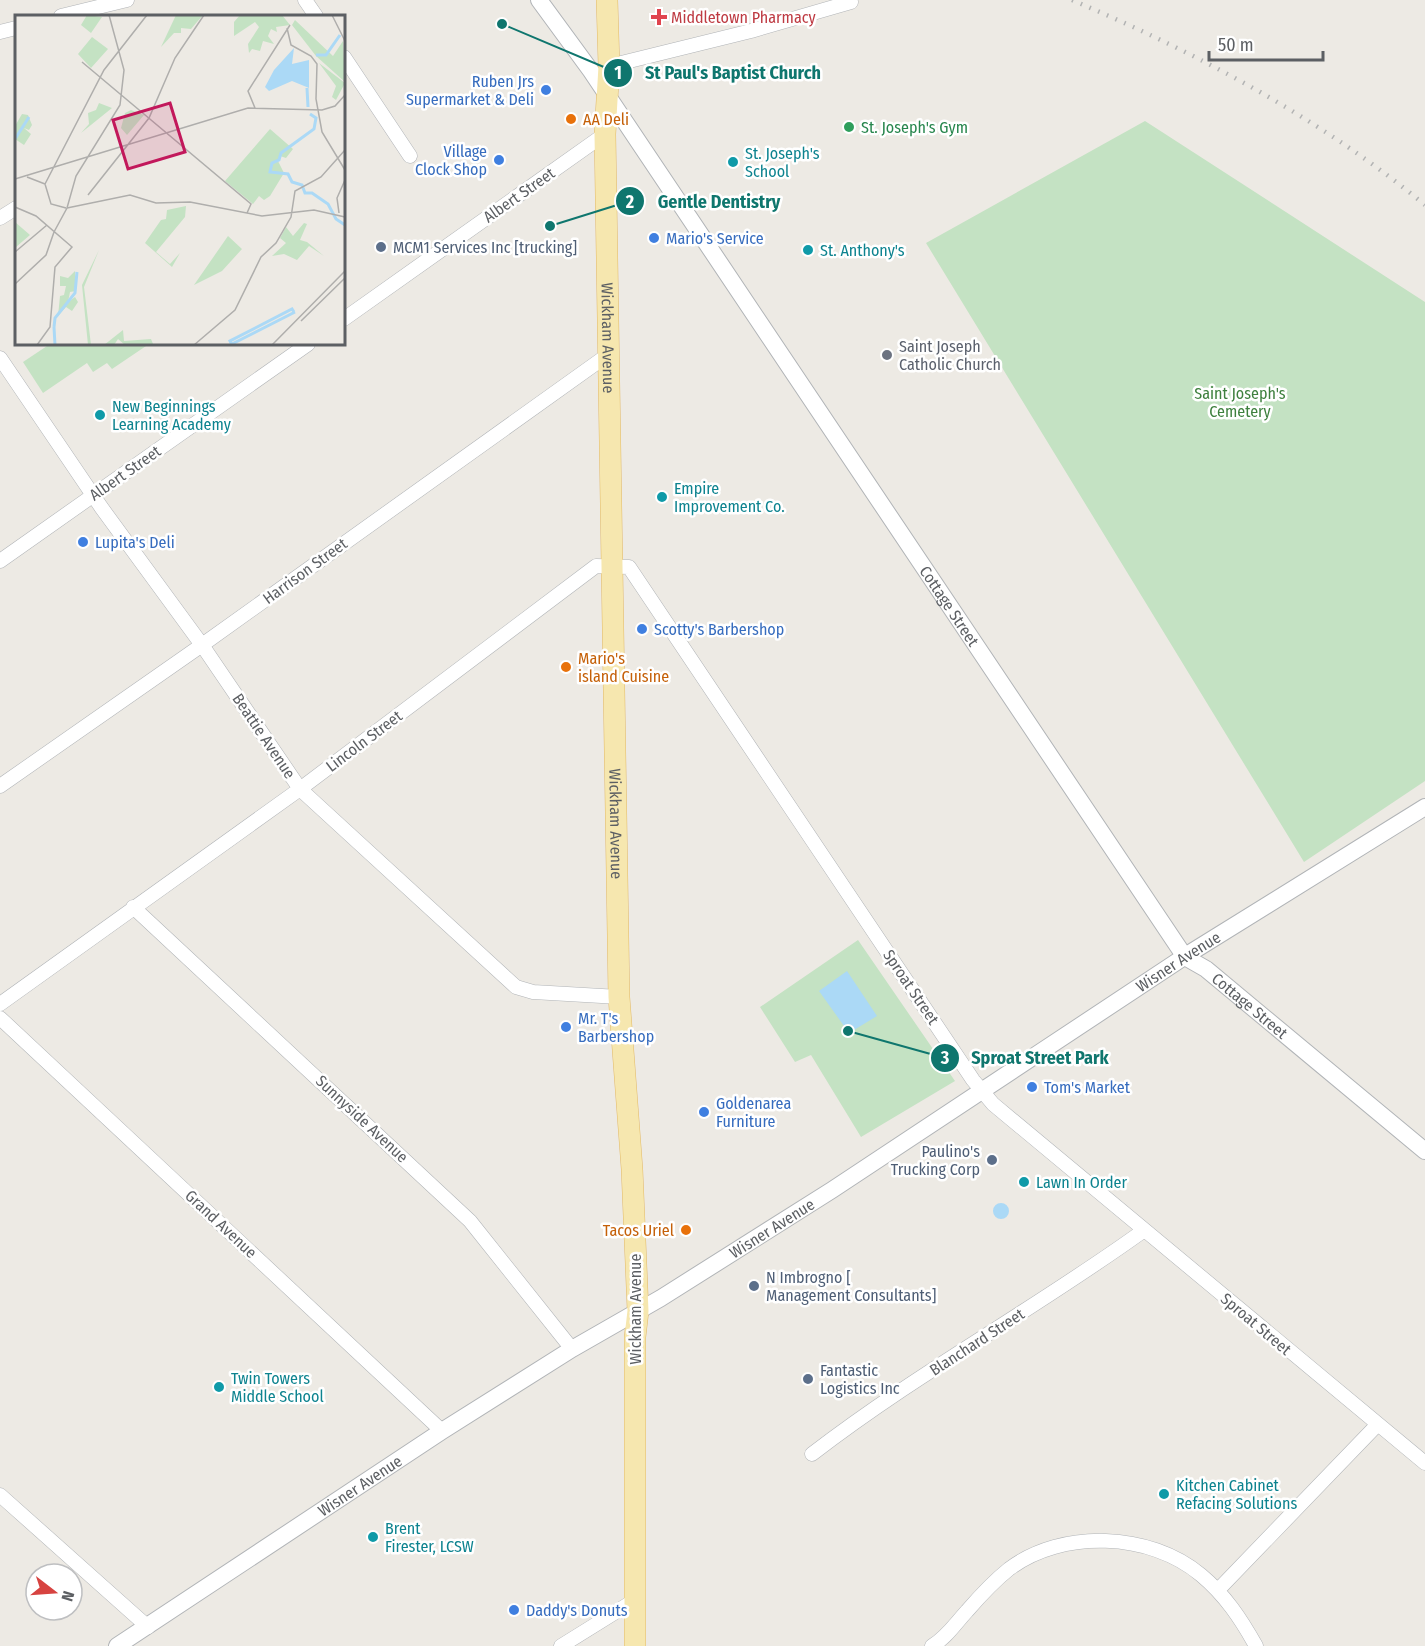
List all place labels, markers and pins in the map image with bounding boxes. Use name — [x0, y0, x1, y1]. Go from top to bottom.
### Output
place label: Middletown Pharmacy — [671, 8, 817, 27]
marker: Middletown Pharmacy — [652, 10, 666, 24]
callout: St Paul's Baptist Church — [603, 55, 833, 91]
place label: Ruben Jrs Supermarket & Deli — [406, 72, 534, 109]
marker: Ruben Jrs Supermarket & Deli — [539, 83, 553, 97]
place label: AA Deli — [583, 110, 629, 129]
marker: AA Deli — [564, 112, 578, 126]
place label: St. Joseph's Gym — [861, 118, 968, 137]
marker: St. Joseph's Gym — [842, 120, 856, 134]
place label: Village Clock Shop — [415, 142, 487, 179]
place label: St. Joseph's School — [745, 144, 820, 181]
marker: Village Clock Shop — [492, 153, 506, 167]
marker: St. Joseph's School — [726, 155, 740, 169]
callout: Gentle Dentistry — [615, 183, 792, 219]
place label: Mario's Service — [666, 229, 764, 248]
marker: Mario's Service — [647, 231, 661, 245]
place label: MCM1 Services Inc [trucking] — [393, 238, 577, 257]
marker: MCM1 Services Inc [trucking] — [374, 240, 388, 254]
place label: St. Anthony's — [820, 241, 905, 260]
marker: St. Anthony's — [801, 243, 815, 257]
place label: Saint Joseph Catholic Church — [899, 337, 1001, 374]
marker: Saint Joseph Catholic Church — [880, 348, 894, 362]
place label: New Beginnings Learning Academy — [112, 397, 232, 434]
marker: New Beginnings Learning Academy — [93, 408, 107, 422]
place label: Empire Improvement Co. — [674, 479, 785, 516]
marker: Empire Improvement Co. — [655, 490, 669, 504]
place label: Lupita's Deli — [95, 533, 175, 552]
marker: Lupita's Deli — [76, 535, 90, 549]
place label: Scotty's Barbershop — [654, 620, 784, 639]
marker: Scotty's Barbershop — [635, 622, 649, 636]
place label: Mario's island Cuisine — [578, 649, 669, 686]
marker: Mario's island Cuisine — [559, 660, 573, 674]
place label: Mr. T's Barbershop — [578, 1009, 654, 1046]
marker: Mr. T's Barbershop — [559, 1020, 573, 1034]
callout: Sproat Street Park — [930, 1040, 1121, 1076]
place label: Tom's Market — [1044, 1078, 1131, 1097]
marker: Tom's Market — [1025, 1080, 1039, 1094]
place label: Goldenarea Furniture — [716, 1094, 791, 1131]
marker: Goldenarea Furniture — [697, 1105, 711, 1119]
place label: Paulino's Trucking Corp — [891, 1142, 980, 1179]
marker: Paulino's Trucking Corp — [985, 1153, 999, 1167]
place label: Lawn In Order — [1036, 1173, 1127, 1192]
marker: Lawn In Order — [1017, 1175, 1031, 1189]
place label: Tacos Uriel — [603, 1221, 674, 1240]
marker: Tacos Uriel — [679, 1223, 693, 1237]
place label: N Imbrogno [ Management Consultants] — [766, 1268, 936, 1305]
marker: N Imbrogno [ Management Consultants] — [747, 1279, 761, 1293]
place label: Fantastic Logistics Inc — [820, 1361, 900, 1398]
place label: Twin Towers Middle School — [231, 1369, 324, 1406]
marker: Fantastic Logistics Inc — [801, 1372, 815, 1386]
marker: Twin Towers Middle School — [212, 1380, 226, 1394]
place label: Kitchen Cabinet Refacing Solutions — [1176, 1476, 1297, 1513]
marker: Kitchen Cabinet Refacing Solutions — [1157, 1487, 1171, 1501]
place label: Brent Firester, LCSW — [385, 1519, 474, 1556]
marker: Brent Firester, LCSW — [366, 1530, 380, 1544]
place label: Daddy's Donuts — [526, 1601, 628, 1620]
marker: Daddy's Donuts — [507, 1603, 521, 1617]

